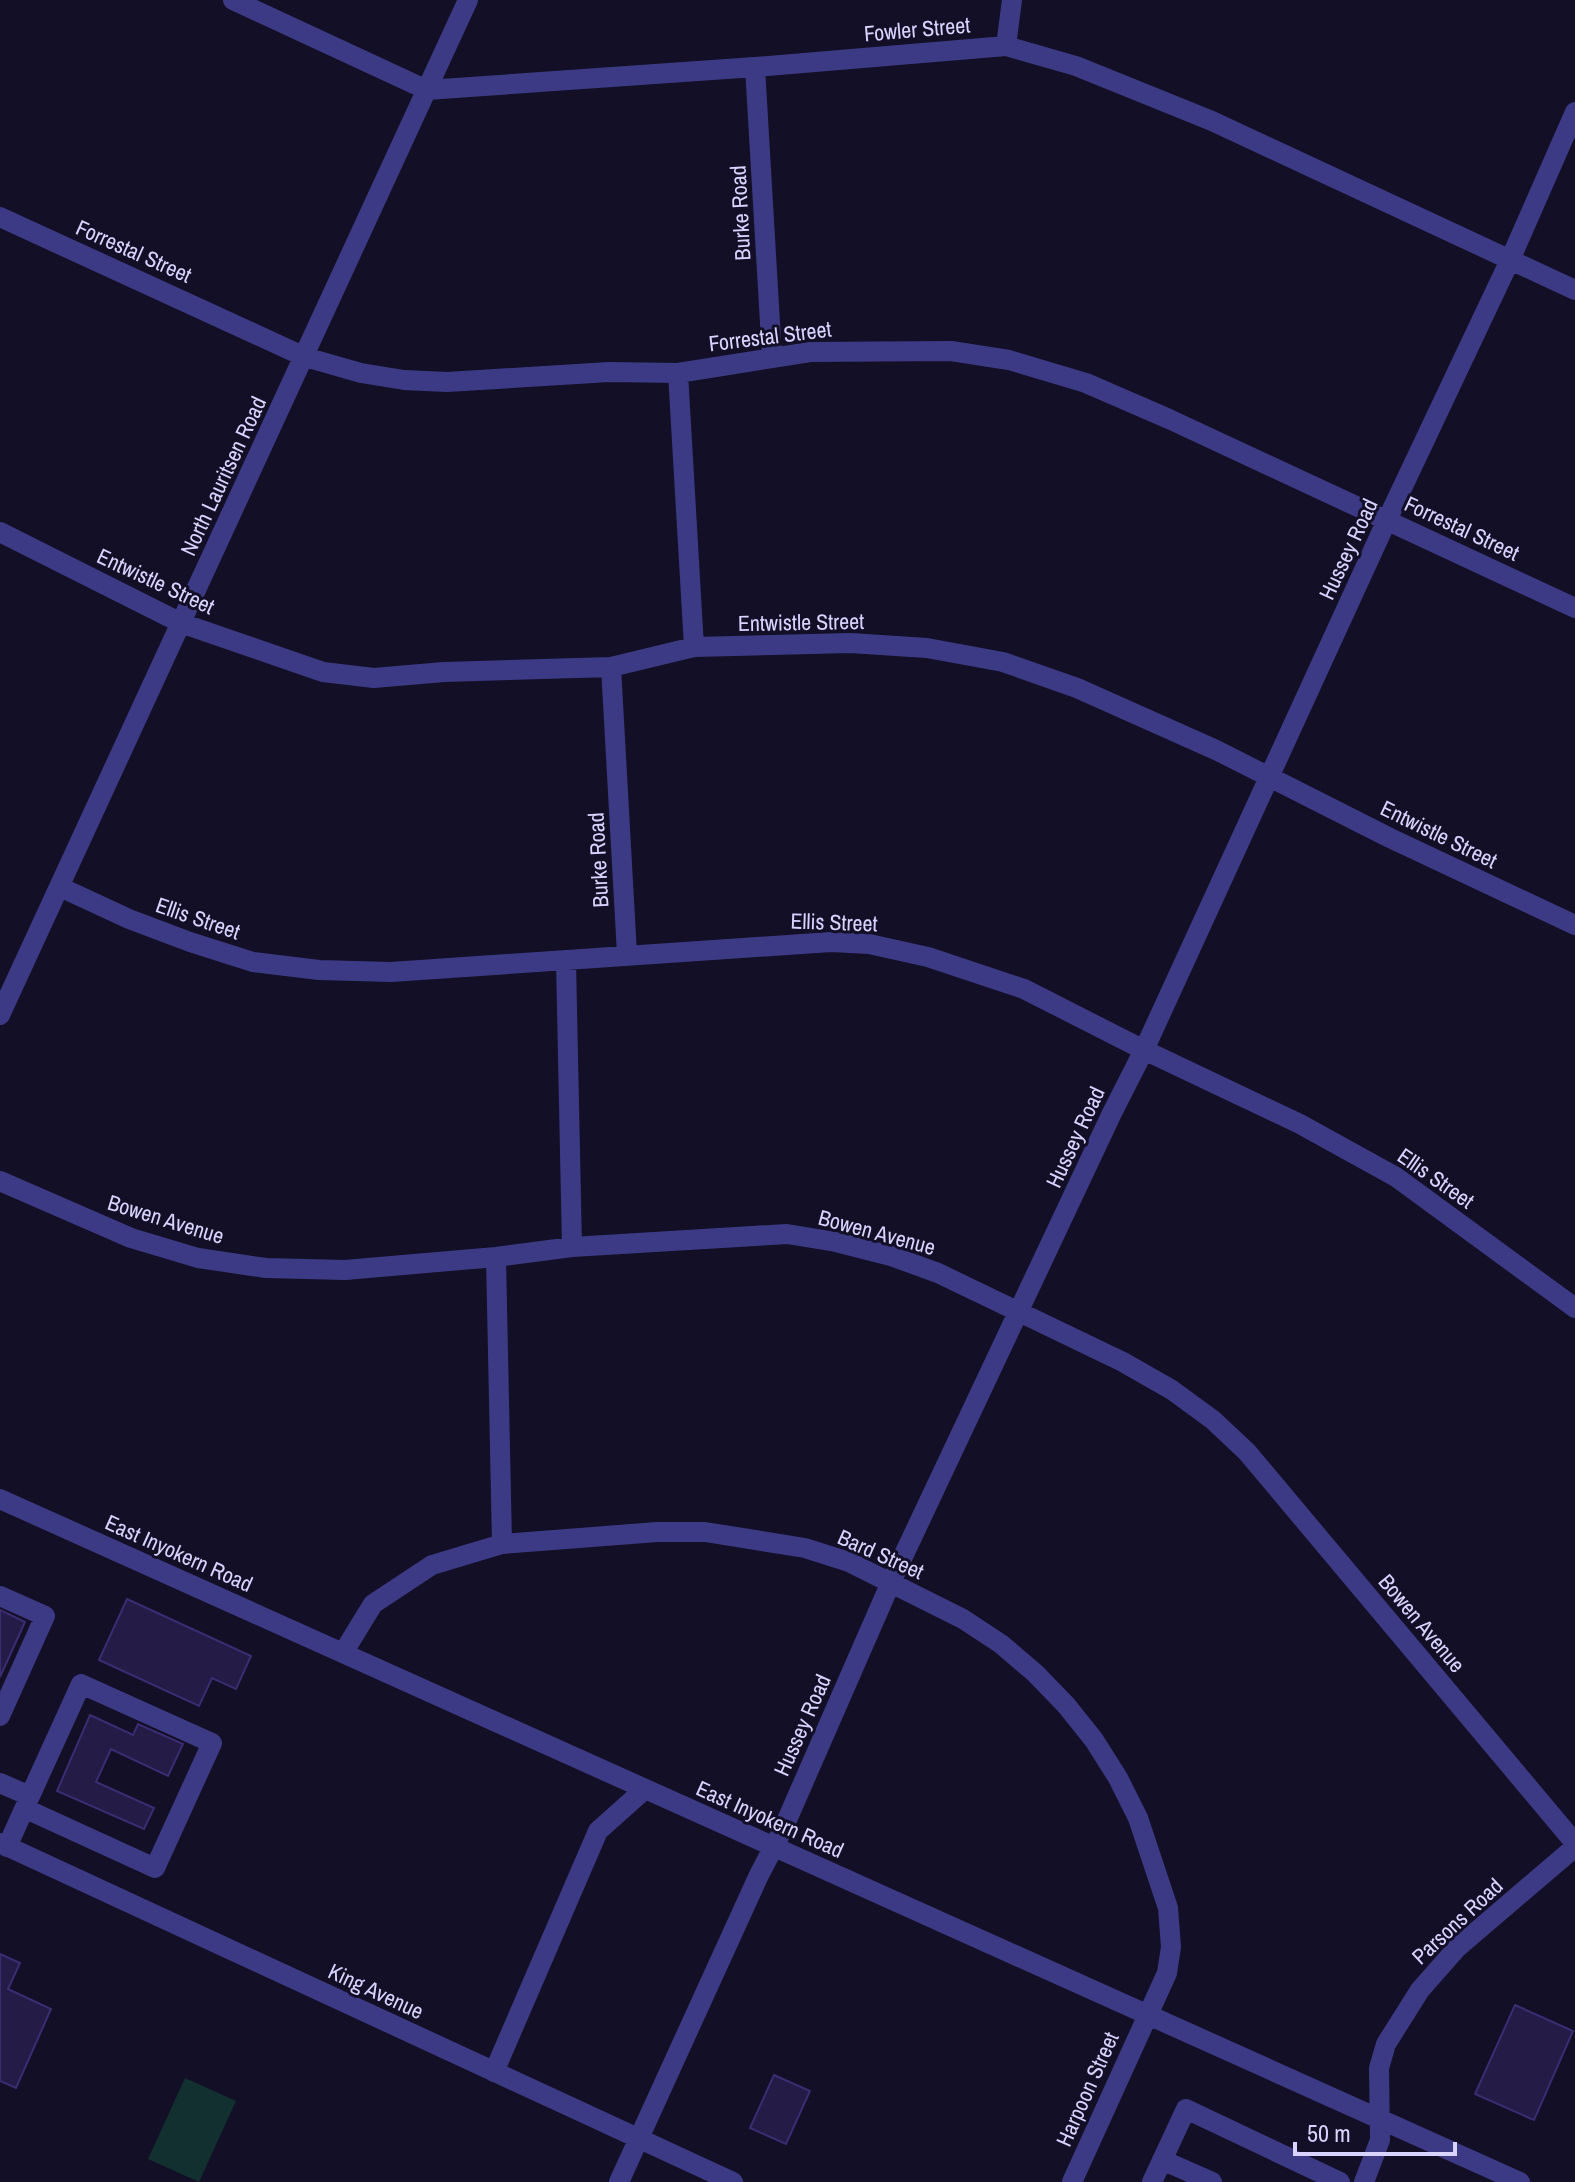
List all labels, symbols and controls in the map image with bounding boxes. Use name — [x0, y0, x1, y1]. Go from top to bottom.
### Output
street label: Fowler Street — [863, 9, 971, 49]
street label: Burke Road — [723, 165, 757, 261]
street label: Forrestal Street — [72, 212, 196, 290]
street label: Forrestal Street — [707, 314, 833, 358]
street label: North Lauritsen Road — [173, 391, 273, 561]
street label: Forrestal Street — [1400, 488, 1524, 568]
street label: Hussey Road — [1312, 494, 1384, 604]
street label: Entwistle Street — [92, 541, 220, 621]
street label: Entwistle Street — [738, 606, 864, 638]
street label: Entwistle Street — [1376, 793, 1502, 875]
street label: Burke Road — [581, 812, 615, 908]
street label: Ellis Street — [152, 890, 244, 946]
street label: Ellis Street — [790, 905, 878, 939]
street label: Hussey Road — [1039, 1082, 1111, 1192]
street label: Ellis Street — [1392, 1141, 1480, 1215]
street label: Bowen Avenue — [104, 1187, 228, 1251]
street label: Bowen Avenue — [815, 1202, 939, 1262]
street label: East Inyokern Road — [101, 1507, 257, 1599]
street label: Bard Street — [833, 1522, 929, 1586]
street label: Bowen Avenue — [1372, 1567, 1472, 1679]
street label: Hussey Road — [766, 1669, 838, 1781]
street label: East Inyokern Road — [692, 1773, 848, 1865]
street label: Parsons Road — [1405, 1871, 1509, 1971]
street label: King Avenue — [323, 1956, 429, 2026]
street label: Harpoon Street — [1048, 2027, 1126, 2151]
scale bar — [1295, 2106, 1455, 2156]
text: 50 m — [1307, 2117, 1351, 2149]

